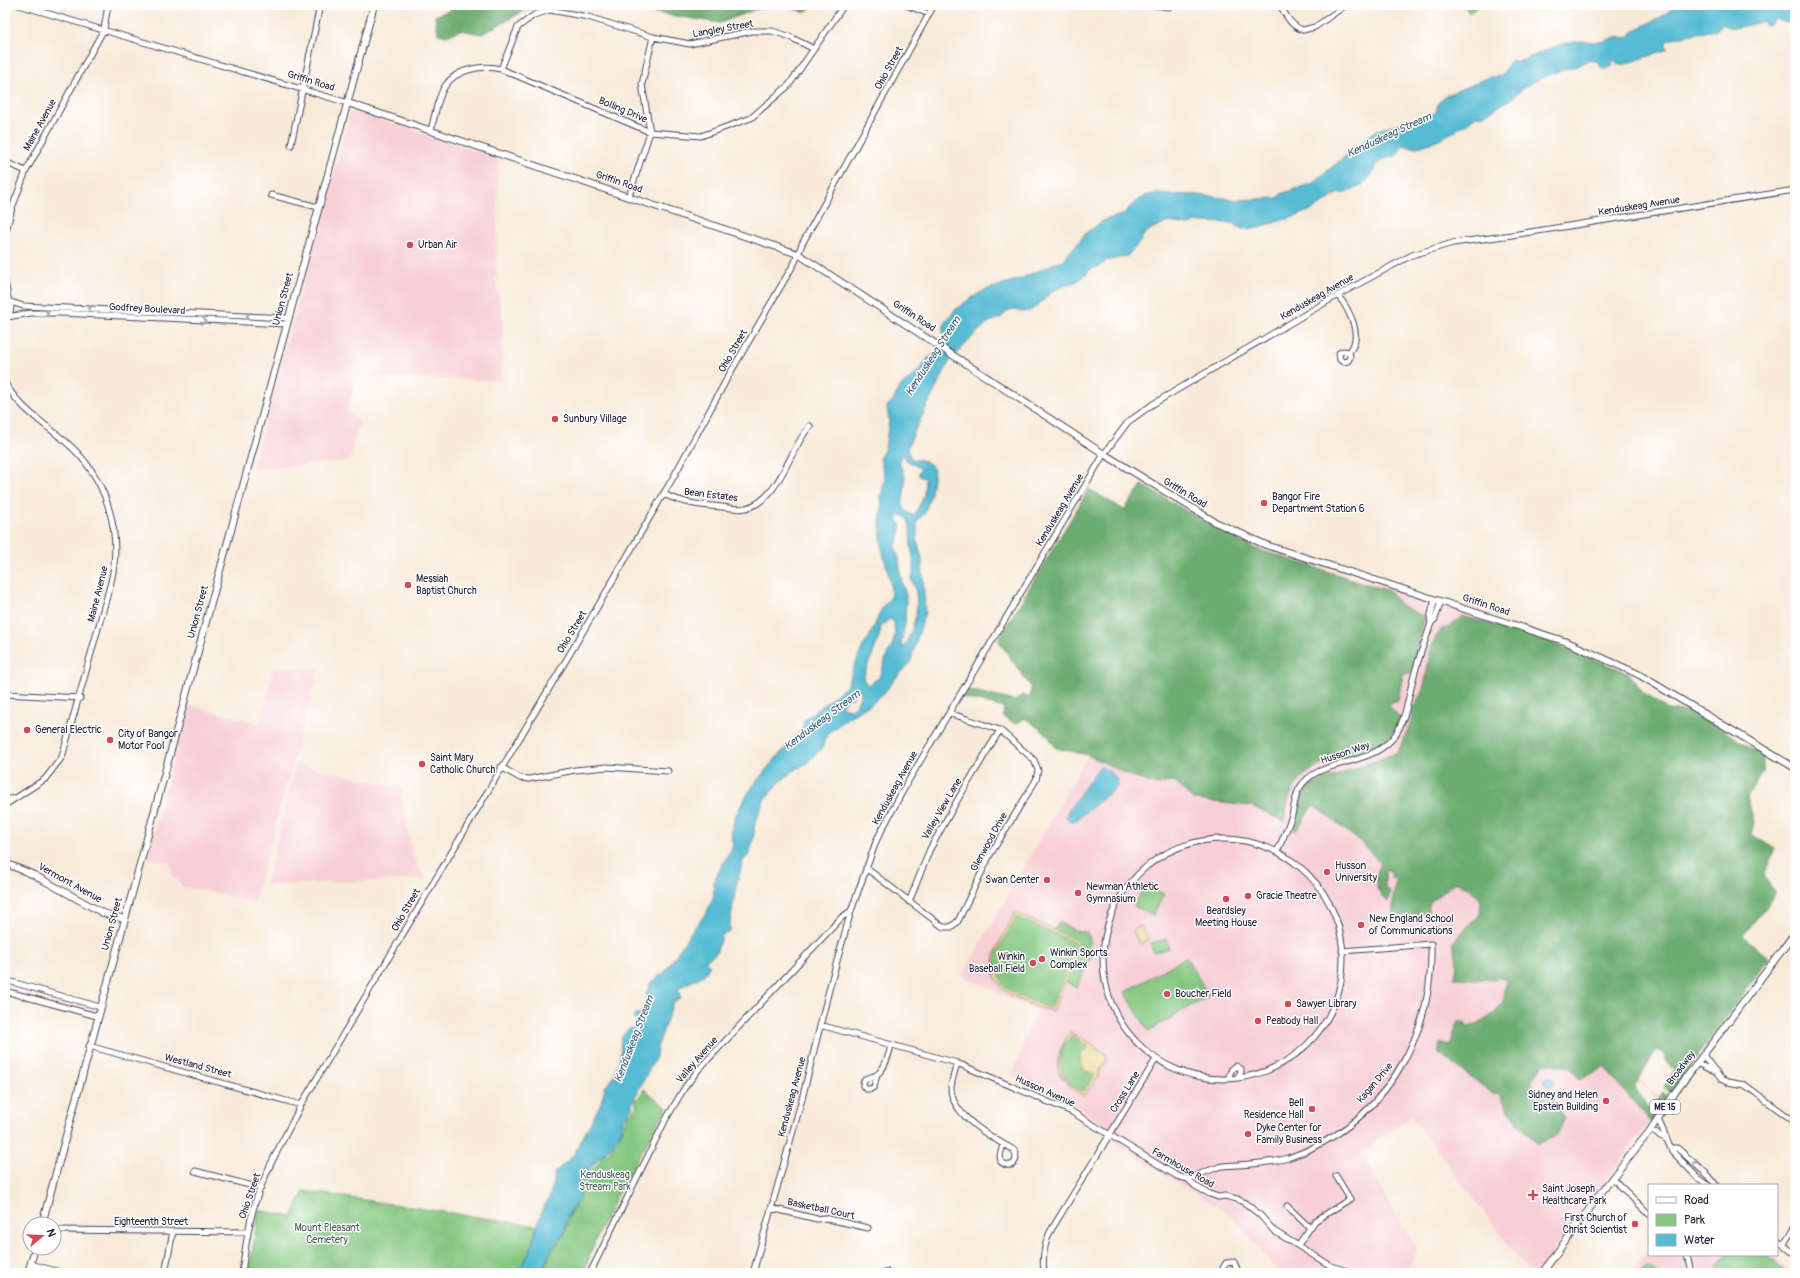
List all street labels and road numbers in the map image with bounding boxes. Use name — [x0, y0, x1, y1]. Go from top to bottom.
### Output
street label: Langley Street — [692, 18, 755, 40]
street label: Ohio Street — [872, 43, 906, 92]
street label: Griffin Road — [286, 68, 336, 94]
street label: Bolling Drive — [597, 94, 649, 126]
street label: Maine Avenue — [21, 97, 59, 153]
street label: Griffin Road — [594, 168, 644, 196]
street label: Kenduskeag Avenue — [1597, 194, 1681, 218]
street label: Union Street — [270, 270, 296, 327]
street label: Kenduskeag Avenue — [1278, 271, 1356, 323]
street label: Griffin Road — [890, 298, 938, 334]
street label: Godfrey Boulevard — [108, 301, 186, 317]
street label: Ohio Street — [716, 327, 751, 375]
street label: Kenduskeag Avenue — [1034, 471, 1086, 548]
street label: Griffin Road — [1161, 475, 1209, 511]
street label: Bean Estates — [683, 486, 739, 504]
street label: Maine Avenue — [85, 565, 111, 623]
street label: Union Street — [185, 583, 211, 640]
street label: Griffin Road — [1461, 592, 1511, 618]
street label: Ohio Street — [555, 608, 590, 655]
street label: Husson Way — [1319, 739, 1372, 767]
street label: Kenduskeag Avenue — [870, 749, 920, 827]
street label: Valley View Lane — [920, 776, 964, 842]
street label: Glenwood Drive — [968, 811, 1010, 873]
street label: Vermont Avenue — [36, 861, 104, 906]
street label: Ohio Street — [389, 886, 424, 934]
street label: Union Street — [99, 895, 125, 952]
street label: Valley Avenue — [674, 1034, 720, 1086]
street label: Broadway — [1664, 1048, 1698, 1087]
street label: Westland Street — [163, 1051, 234, 1081]
street label: Kenduskeag Avenue — [776, 1056, 808, 1138]
street label: Kagan Drive — [1355, 1060, 1395, 1106]
street label: Cross Lane — [1108, 1069, 1142, 1115]
street label: Husson Avenue — [1013, 1072, 1077, 1110]
road number: ME 15 — [1650, 1100, 1680, 1114]
street label: Farmhouse Road — [1150, 1145, 1216, 1191]
street label: Ohio Street — [237, 1171, 264, 1220]
street label: Basketball Court — [786, 1196, 857, 1222]
street label: Eighteenth Street — [114, 1216, 189, 1228]

